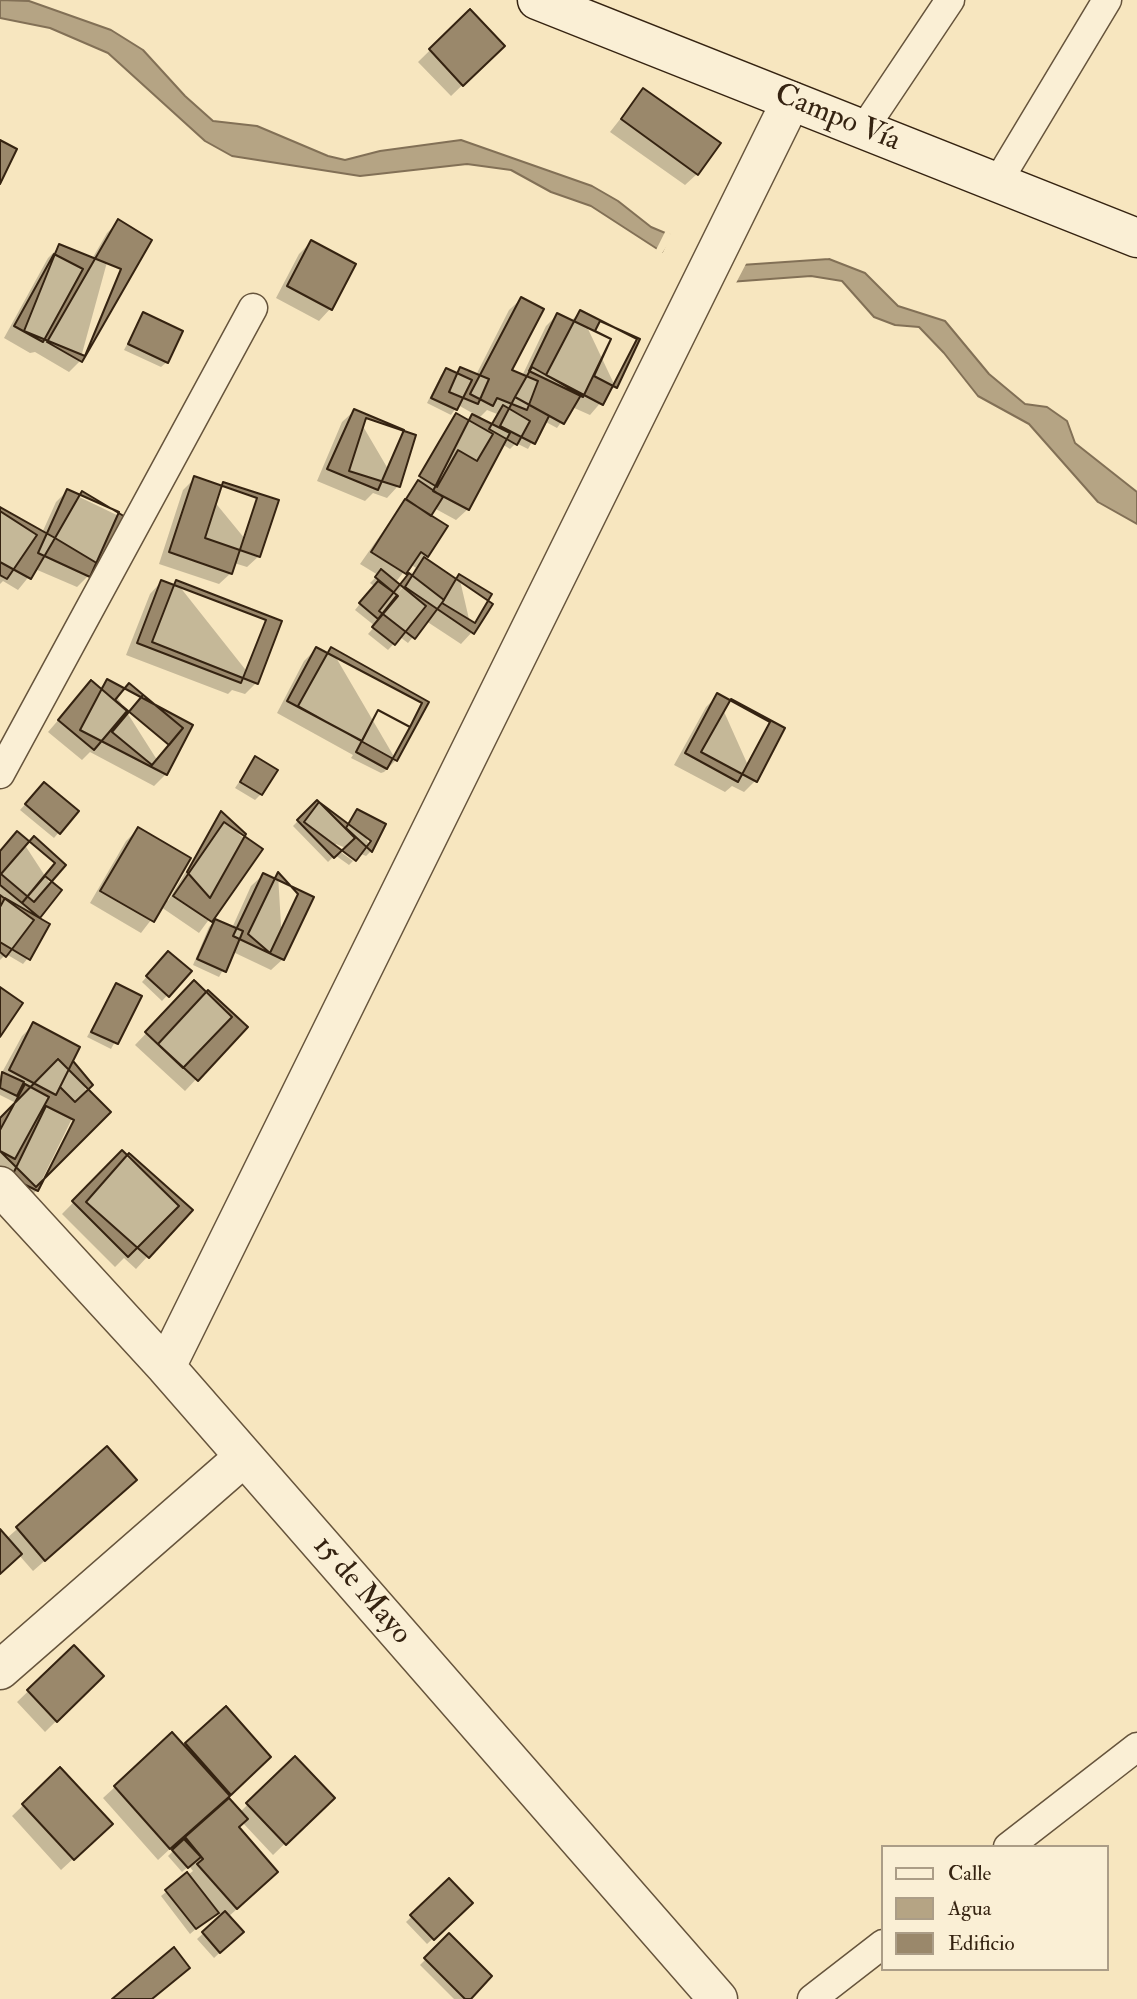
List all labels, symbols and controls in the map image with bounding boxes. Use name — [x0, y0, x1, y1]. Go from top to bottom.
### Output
street label: Campo Vía — [769, 78, 905, 160]
street label: 15 de Mayo — [304, 1529, 418, 1653]
legend — [881, 1845, 1109, 1971]
text: Calle — [948, 1860, 991, 1887]
text: Agua — [948, 1895, 991, 1922]
text: Edificio — [948, 1930, 1015, 1957]

